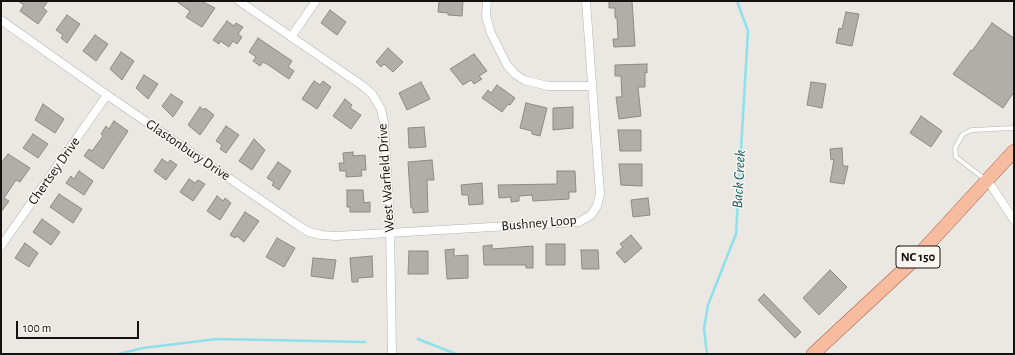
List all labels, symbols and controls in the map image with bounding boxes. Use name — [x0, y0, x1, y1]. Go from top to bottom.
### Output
street label: Glastonbury Drive — [143, 116, 233, 184]
street label: West Warfield Drive — [374, 123, 398, 233]
street label: Chertsey Drive — [24, 134, 84, 208]
water label: Back Creek — [728, 149, 750, 209]
street label: Bushney Loop — [501, 211, 577, 235]
road number: NC 150 — [896, 246, 940, 268]
scale bar — [18, 313, 141, 339]
text: 100 m — [23, 322, 51, 334]

